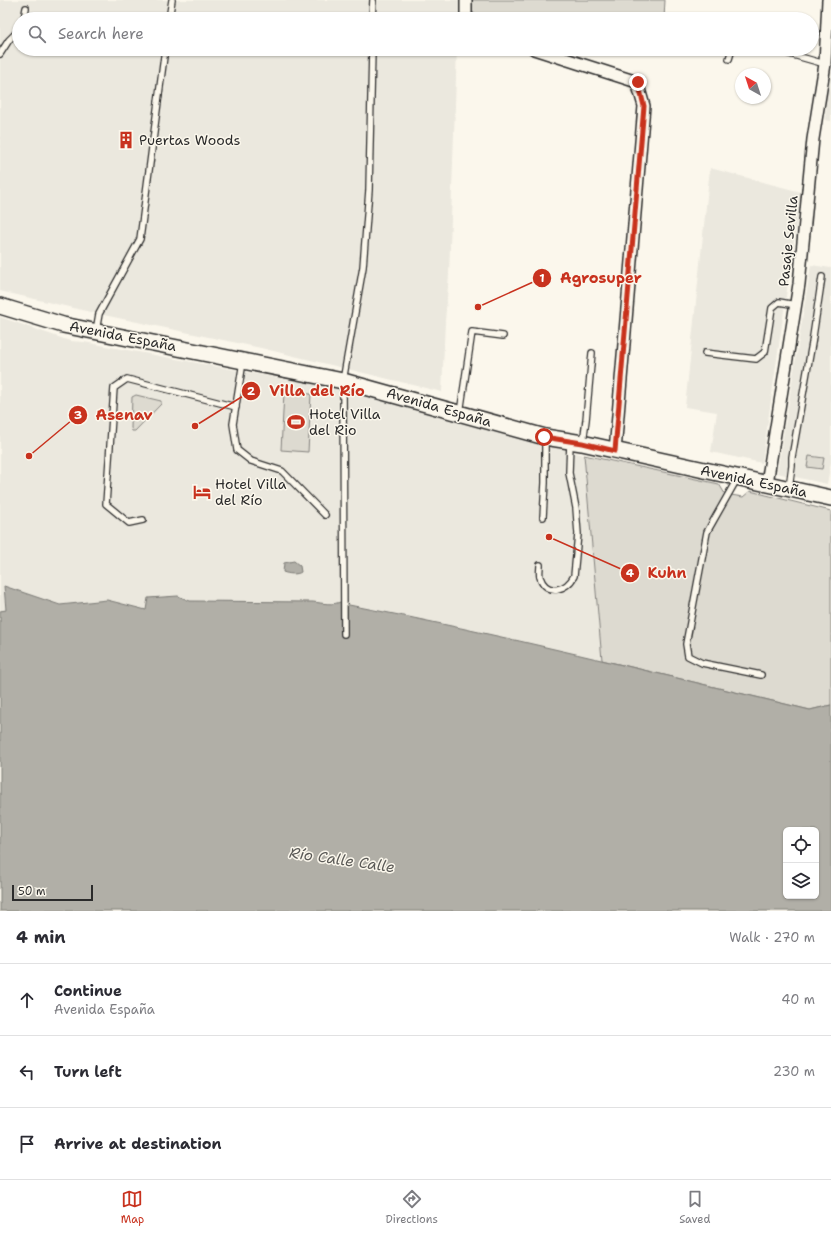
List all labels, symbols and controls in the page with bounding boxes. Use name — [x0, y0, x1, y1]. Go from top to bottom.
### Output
search box — [12, 12, 819, 56]
icon: search — [26, 23, 48, 45]
text: Search here — [58, 24, 144, 44]
north arrow — [735, 68, 771, 104]
route end — [629, 73, 647, 91]
building icon: Puertas Woods — [116, 130, 136, 150]
place label: Puertas Woods — [139, 131, 241, 149]
street label: Pasaje Sevilla — [774, 194, 802, 287]
callout: Agrosuper — [532, 264, 650, 291]
text: Agrosuper — [560, 268, 642, 288]
text: 1 — [539, 270, 545, 286]
street label: Avenida España — [68, 317, 178, 355]
callout: Villa del Río — [241, 377, 373, 404]
text: Villa del Río — [269, 381, 365, 401]
text: 2 — [247, 383, 256, 399]
street label: Avenida España — [384, 383, 494, 431]
callout: Asenav — [68, 402, 161, 429]
text: Asenav — [95, 405, 153, 425]
place label: Hotel Villa del Rio — [309, 405, 381, 439]
text: 3 — [74, 407, 82, 423]
sports icon: Hotel Villa del Rio — [286, 412, 306, 432]
route start — [535, 428, 553, 446]
street label: Avenida España — [699, 461, 809, 501]
place label: Hotel Villa del Río — [215, 475, 287, 509]
hotel icon: Hotel Villa del Río — [192, 482, 212, 502]
callout: Kuhn — [620, 559, 695, 586]
text: Kuhn — [648, 563, 686, 583]
text: 4 — [626, 565, 635, 581]
map controls — [783, 827, 819, 899]
button: locate — [783, 827, 819, 863]
water label: Río Calle Calle — [288, 843, 396, 877]
button: layers — [783, 863, 819, 899]
scale bar — [12, 883, 93, 902]
text: 50 m — [18, 884, 46, 899]
text: 4 min — [16, 926, 66, 948]
text: Walk · 270 m — [729, 929, 815, 946]
text: Continue — [54, 981, 122, 1001]
icon: ahead — [16, 989, 38, 1011]
text: 40 m — [781, 991, 815, 1008]
text: Avenida España — [54, 1001, 155, 1018]
icon: left — [16, 1061, 38, 1083]
text: Turn left — [54, 1062, 122, 1082]
text: 230 m — [773, 1063, 815, 1080]
icon: arrive — [16, 1133, 38, 1155]
text: Arrive at destination — [54, 1134, 222, 1154]
tab: Map — [121, 1188, 144, 1227]
tab: Directions — [385, 1188, 438, 1227]
tab: Saved — [679, 1188, 710, 1227]

